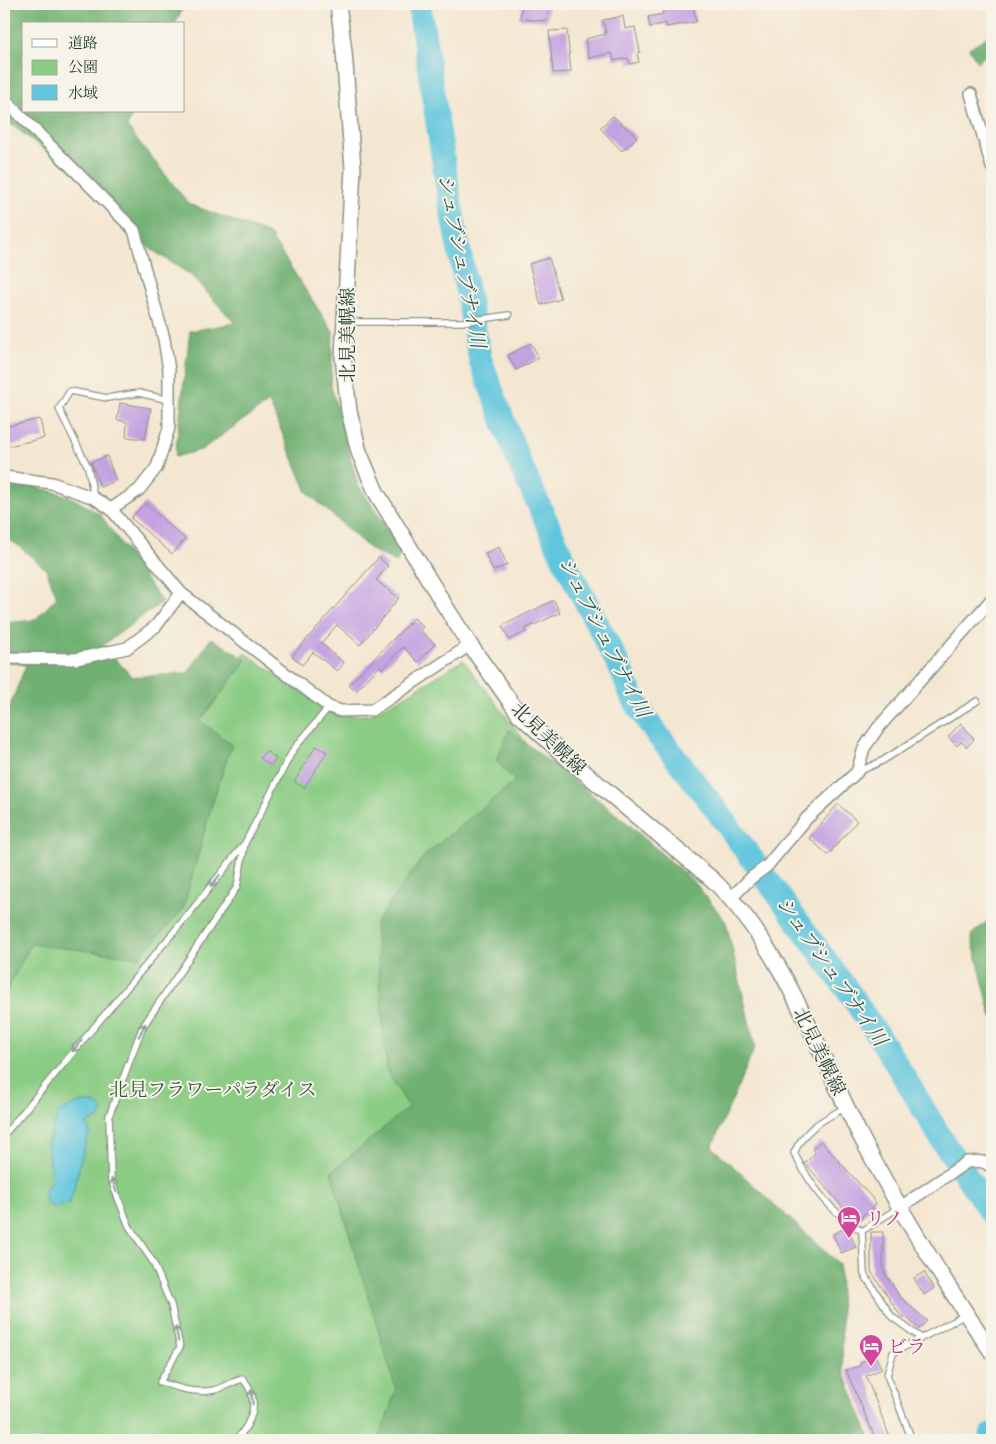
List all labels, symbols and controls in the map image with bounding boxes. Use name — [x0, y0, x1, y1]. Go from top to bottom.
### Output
legend — [22, 22, 185, 112]
text: 道路 — [68, 34, 98, 53]
text: 公園 — [68, 58, 98, 77]
text: 水域 — [68, 84, 98, 103]
water label: シュブシュブナイ川 — [431, 172, 490, 353]
street label: 北見美幌線 — [336, 287, 360, 383]
water label: シュブシュブナイ川 — [552, 553, 656, 724]
street label: 北見美幌線 — [506, 697, 591, 780]
one-way arrow — [209, 874, 220, 887]
water label: シュブシュブナイ川 — [770, 892, 893, 1053]
street label: 北見美幌線 — [787, 1003, 851, 1099]
one-way arrow — [138, 1023, 148, 1038]
one-way arrow — [71, 1040, 83, 1053]
park label: 北見フラワーパラダイス — [109, 1078, 317, 1102]
one-way arrow — [108, 1178, 118, 1194]
hotel icon: リノ — [836, 1205, 862, 1239]
place label: リノ — [866, 1207, 903, 1231]
one-way arrow — [172, 1326, 181, 1342]
hotel icon: ビラ — [858, 1333, 884, 1367]
place label: ビラ — [888, 1335, 926, 1359]
one-way arrow — [247, 1389, 257, 1405]

